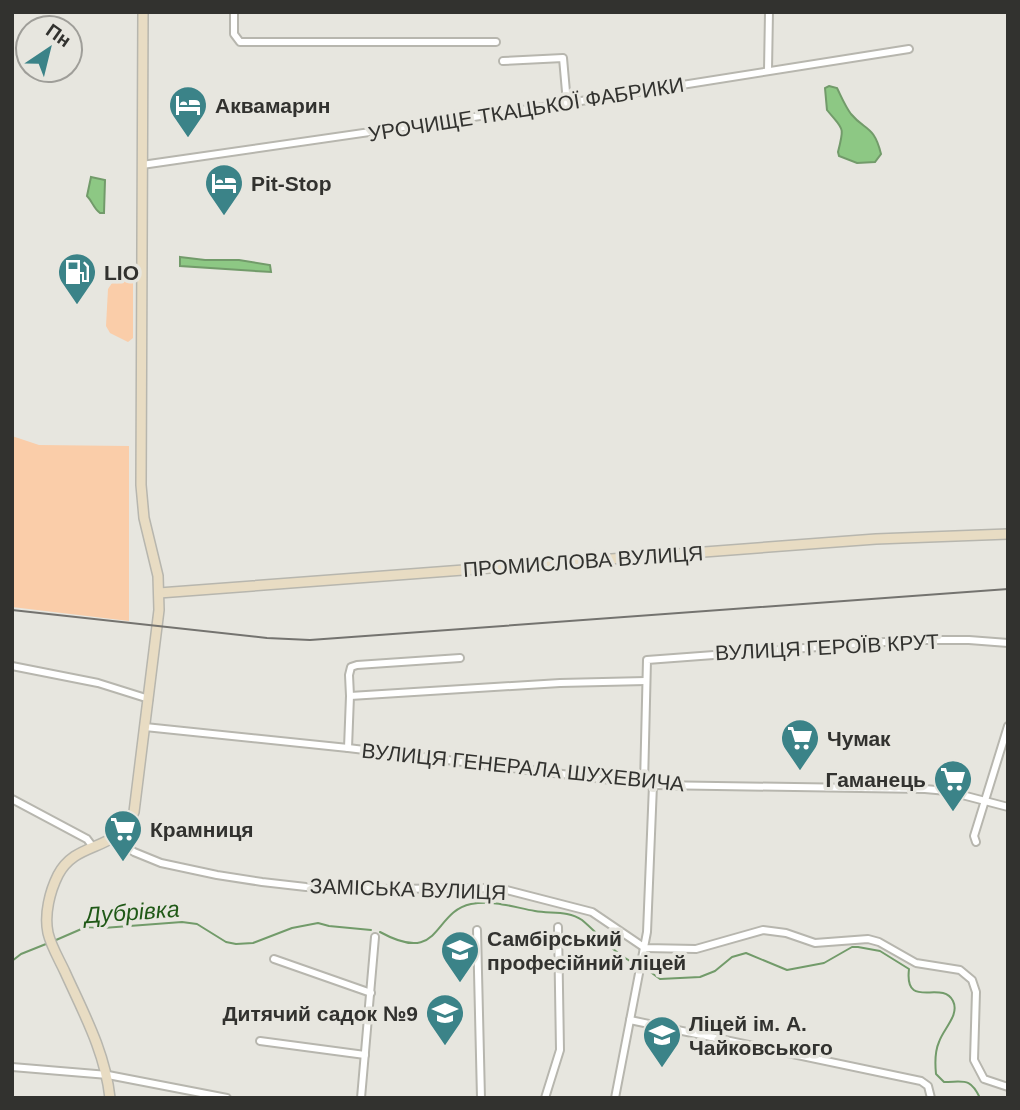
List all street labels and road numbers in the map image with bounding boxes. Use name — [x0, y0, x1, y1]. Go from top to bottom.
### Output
street label: УРОЧИЩЕ ТКАЦЬКОЇ ФАБРИКИ — [366, 73, 686, 145]
street label: ПРОМИСЛОВА ВУЛИЦЯ — [462, 541, 704, 581]
street label: ВУЛИЦЯ ГЕРОЇВ КРУТ — [714, 630, 940, 664]
street label: ВУЛИЦЯ ГЕНЕРАЛА ШУХЕВИЧА — [361, 739, 685, 795]
street label: ЗАМІСЬКА ВУЛИЦЯ — [309, 874, 507, 904]

